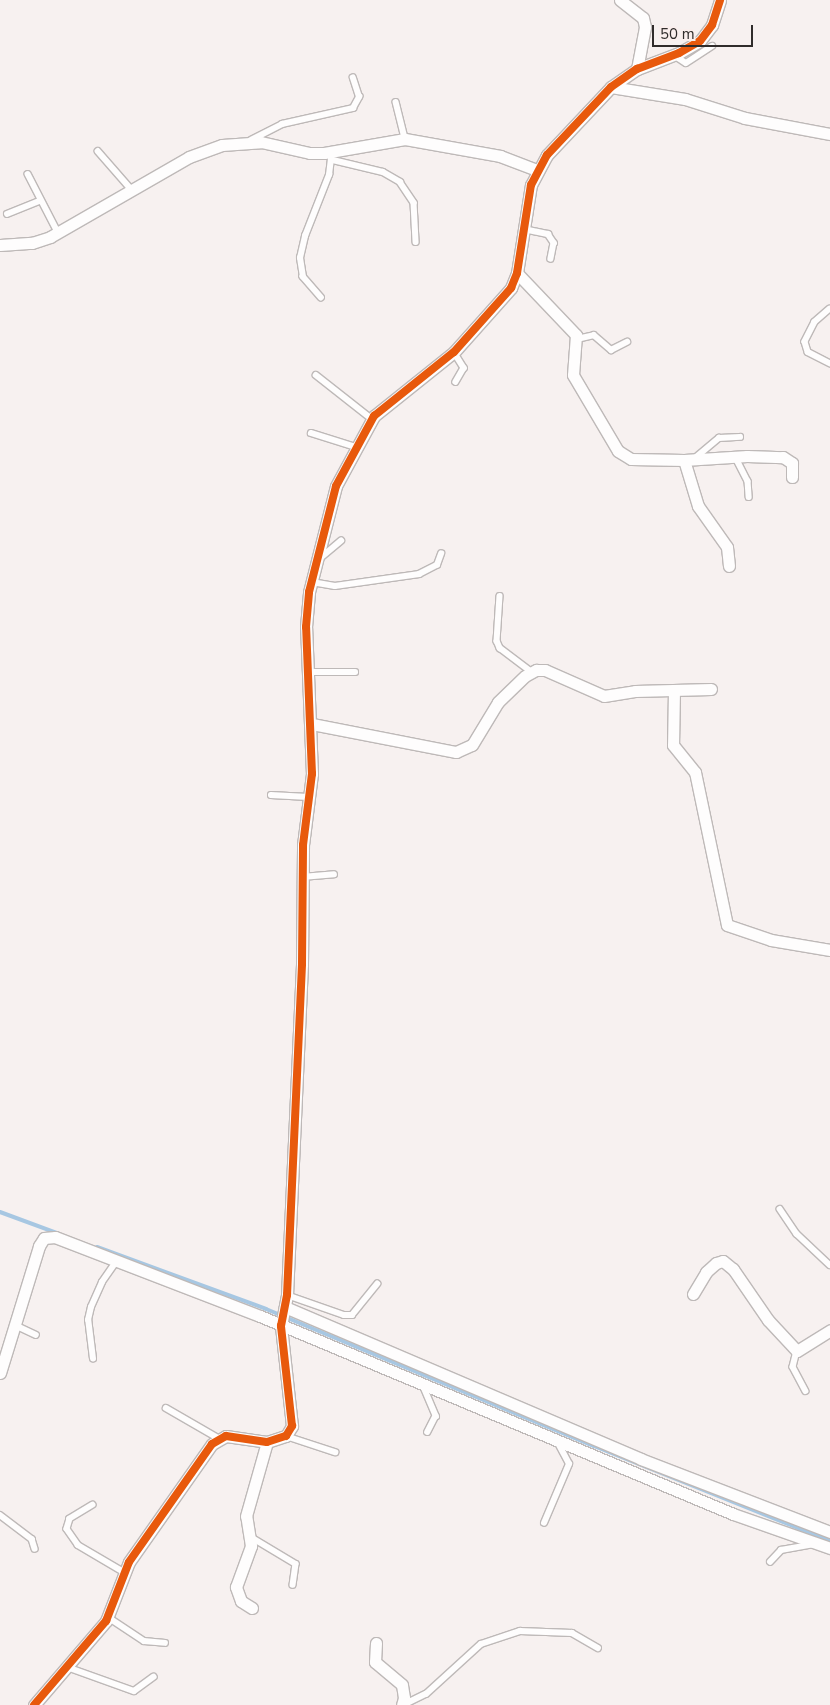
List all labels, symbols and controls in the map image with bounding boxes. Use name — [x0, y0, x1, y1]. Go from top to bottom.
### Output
scale bar — [655, 15, 756, 47]
text: 50 m — [660, 24, 695, 44]

